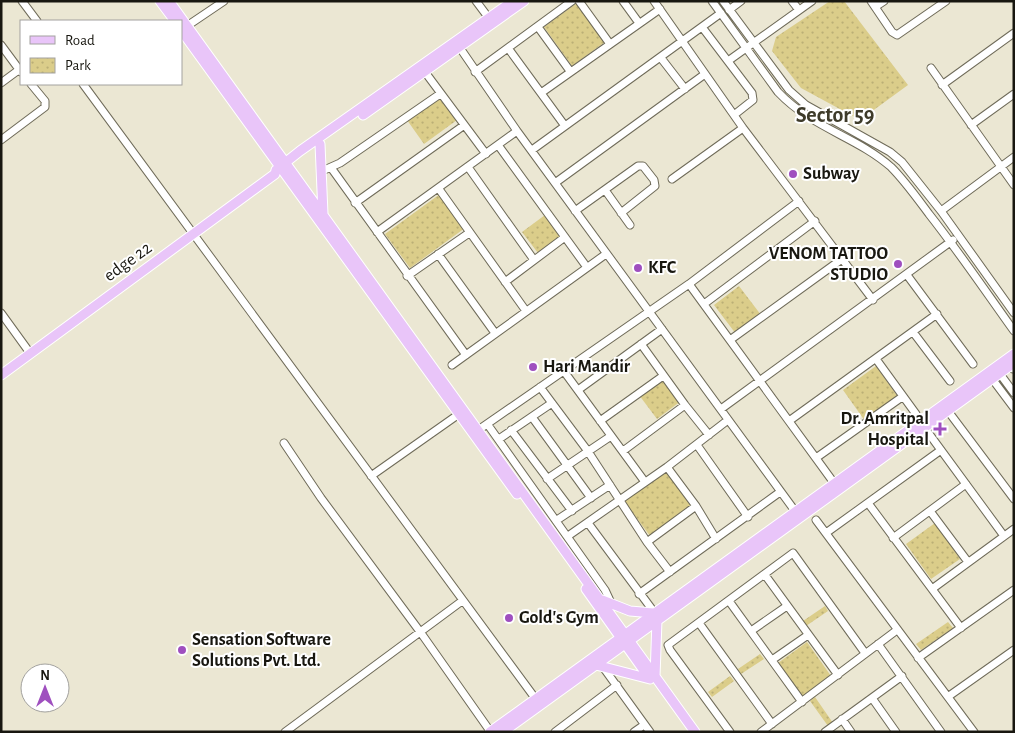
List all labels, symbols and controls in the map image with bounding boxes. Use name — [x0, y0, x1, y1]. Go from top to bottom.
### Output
legend — [20, 20, 182, 85]
text: Road — [65, 33, 95, 48]
text: Park — [65, 58, 91, 73]
district label: Sector 59 — [796, 104, 874, 126]
place label: Subway — [803, 165, 860, 183]
marker: Subway — [787, 168, 799, 180]
street label: edge 22 — [101, 239, 155, 285]
place label: VENOM TATTOO STUDIO — [769, 245, 888, 284]
marker: VENOM TATTOO STUDIO — [892, 258, 904, 270]
place label: KFC — [648, 259, 677, 277]
marker: KFC — [632, 262, 644, 274]
place label: Hari Mandir — [543, 358, 631, 376]
marker: Hari Mandir — [527, 361, 539, 373]
place label: Dr. Amritpal Hospital — [841, 410, 929, 449]
marker: Dr. Amritpal Hospital — [933, 422, 947, 436]
place label: Gold's Gym — [519, 609, 599, 627]
marker: Gold's Gym — [503, 612, 515, 624]
place label: Sensation Software Solutions Pvt. Ltd. — [192, 631, 331, 670]
marker: Sensation Software Solutions Pvt. Ltd. — [176, 644, 188, 656]
north arrow — [20, 663, 70, 713]
text: N — [40, 669, 50, 683]

